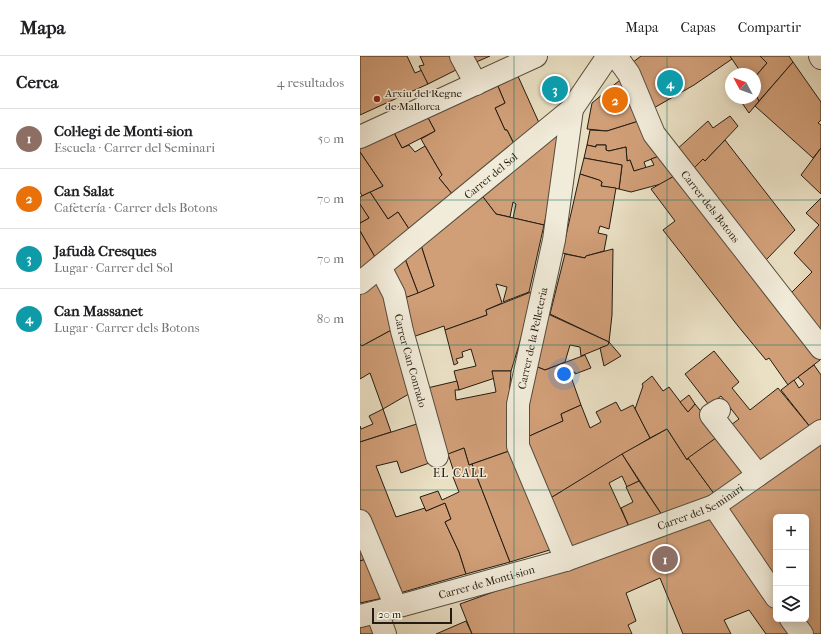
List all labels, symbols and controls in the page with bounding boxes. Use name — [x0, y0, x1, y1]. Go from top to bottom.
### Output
text: Mapa — [20, 17, 65, 39]
text: Mapa — [625, 19, 659, 36]
text: Capas — [681, 19, 716, 36]
text: Compartir — [738, 19, 801, 36]
pin: 4 — [657, 68, 683, 98]
north arrow — [725, 68, 761, 104]
text: Cerca — [16, 72, 58, 92]
pin: 3 — [542, 74, 568, 104]
text: 4 resultados — [277, 75, 344, 90]
pin: 2 — [602, 85, 628, 115]
place label: Arxiu del Regne de Mallorca — [384, 87, 463, 113]
marker: Arxiu del Regne de Mallorca — [372, 94, 382, 104]
text: Col·legi de Monti-sion — [54, 122, 193, 140]
text: 1 — [27, 131, 31, 146]
text: 50 m — [318, 131, 344, 146]
text: Escuela · Carrer del Seminari — [54, 140, 215, 155]
street label: Carrer del Sol — [462, 150, 520, 202]
street label: Carrer dels Botons — [678, 168, 742, 245]
text: Can Salat — [54, 182, 114, 200]
text: 2 — [26, 191, 32, 206]
text: 70 m — [317, 191, 344, 206]
text: Cafetería · Carrer dels Botons — [54, 200, 218, 215]
text: Jafudà Cresques — [54, 242, 157, 260]
text: 3 — [26, 251, 32, 266]
text: 70 m — [317, 251, 344, 266]
text: Lugar · Carrer del Sol — [54, 260, 173, 275]
street label: Carrer de la Pelleteria — [515, 285, 551, 391]
text: Can Massanet — [54, 302, 143, 320]
text: 4 — [25, 311, 33, 326]
text: 80 m — [317, 311, 344, 326]
street label: Carrer Can Conrado — [391, 313, 429, 409]
text: Lugar · Carrer dels Botons — [54, 320, 199, 335]
your location — [554, 364, 574, 384]
district label: EL CALL — [433, 466, 487, 480]
street label: Carrer del Seminari — [655, 481, 746, 533]
map controls — [773, 514, 809, 622]
button: + — [773, 514, 809, 550]
pin: 1 — [652, 544, 678, 574]
button: − — [773, 550, 809, 586]
street label: Carrer de Monti-sion — [437, 563, 537, 602]
button: layers — [773, 586, 809, 622]
scale bar — [372, 606, 452, 625]
text: 20 m — [378, 608, 401, 621]

